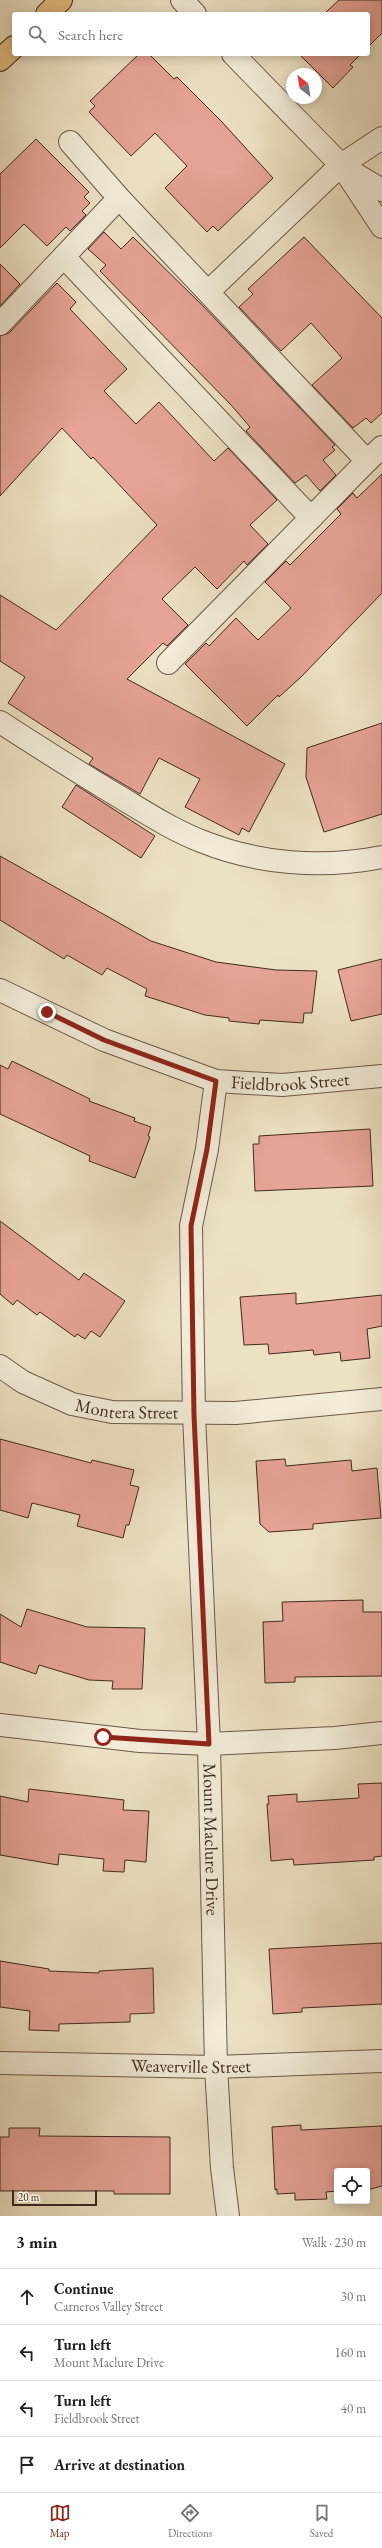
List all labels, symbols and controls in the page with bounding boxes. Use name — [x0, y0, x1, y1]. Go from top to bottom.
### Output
search box — [12, 12, 370, 56]
icon: search — [26, 23, 48, 45]
text: Search here — [58, 25, 123, 44]
north arrow — [286, 68, 322, 104]
route end — [38, 1003, 56, 1021]
street label: Fieldbrook Street — [230, 1067, 351, 1096]
street label: Montera Street — [73, 1393, 179, 1424]
route start — [94, 1728, 112, 1746]
street label: Mount Maclure Drive — [198, 1763, 225, 1916]
street label: Weaverville Street — [131, 2053, 252, 2078]
map controls — [334, 2168, 370, 2204]
button: locate — [334, 2168, 370, 2204]
scale bar — [12, 2188, 97, 2207]
text: 20 m — [18, 2190, 39, 2204]
text: 3 min — [16, 2231, 57, 2253]
text: Walk · 230 m — [302, 2234, 366, 2251]
text: Continue — [54, 2279, 114, 2298]
icon: ahead — [16, 2286, 38, 2308]
text: 30 m — [341, 2288, 366, 2305]
text: Carneros Valley Street — [54, 2298, 163, 2315]
text: Turn left — [54, 2335, 111, 2354]
icon: left — [16, 2342, 38, 2364]
text: 160 m — [335, 2344, 366, 2361]
text: Mount Maclure Drive — [54, 2354, 164, 2371]
text: Turn left — [54, 2391, 111, 2410]
icon: left — [16, 2398, 38, 2420]
text: 40 m — [341, 2400, 366, 2417]
text: Fieldbrook Street — [54, 2410, 140, 2427]
icon: arrive — [16, 2454, 38, 2476]
text: Arrive at destination — [54, 2455, 185, 2474]
tab: Map — [49, 2502, 71, 2540]
tab: Directions — [168, 2502, 212, 2540]
tab: Saved — [310, 2502, 333, 2540]

